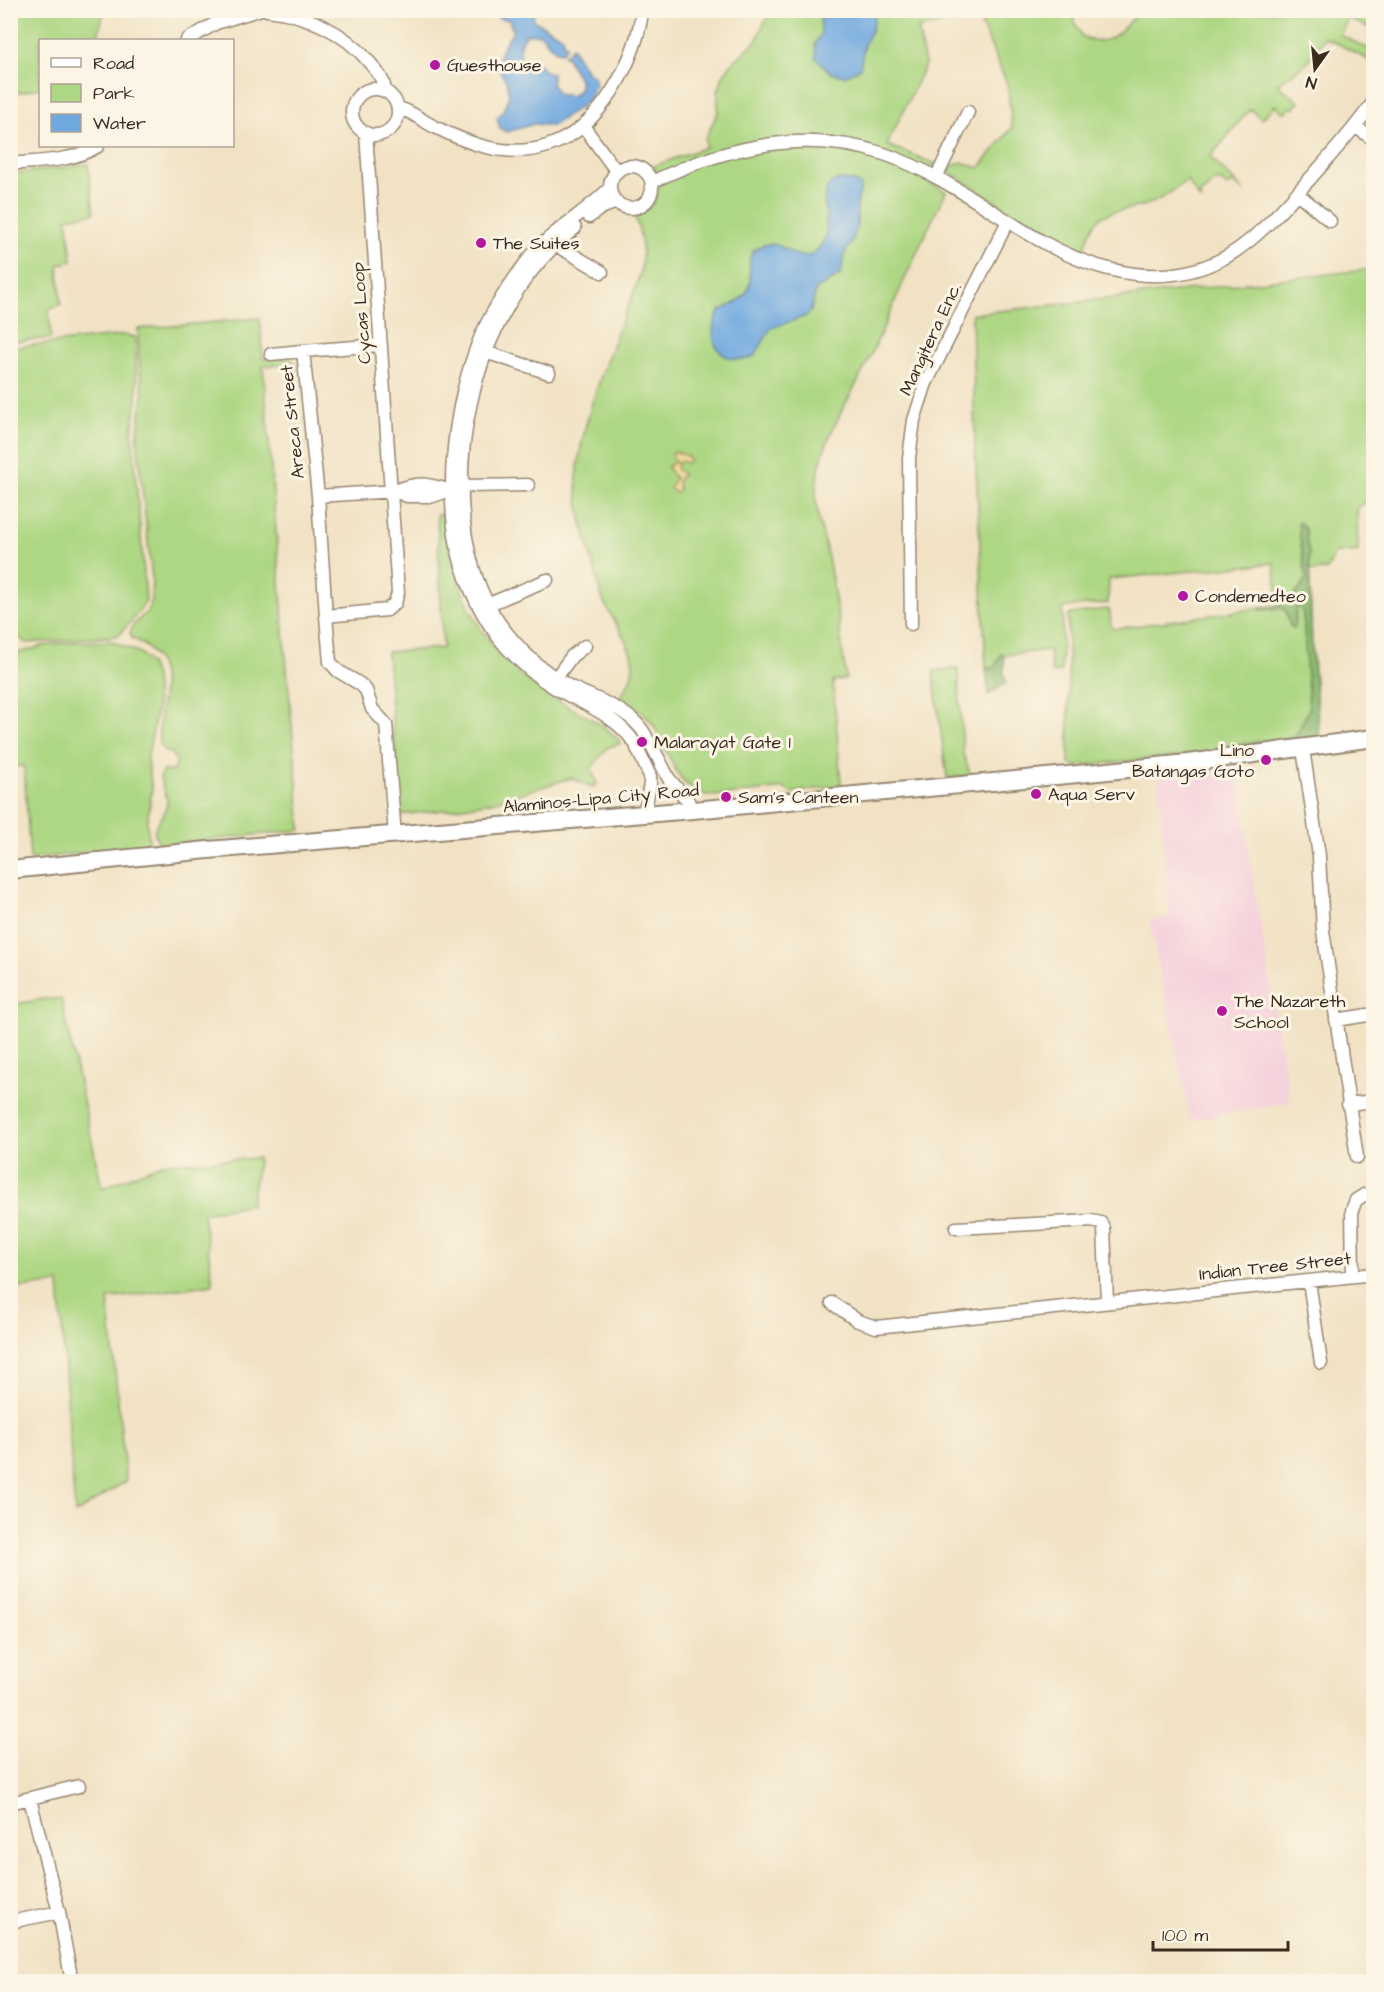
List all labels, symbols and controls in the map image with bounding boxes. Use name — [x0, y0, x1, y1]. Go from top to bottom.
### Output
legend — [39, 39, 234, 147]
north arrow — [1285, 39, 1345, 99]
text: Road — [93, 51, 134, 76]
place label: Guesthouse — [447, 53, 542, 78]
marker: Guesthouse — [428, 58, 442, 72]
text: N — [1304, 71, 1319, 94]
text: Park — [93, 81, 135, 106]
text: Water — [93, 111, 146, 136]
place label: The Suites — [493, 231, 580, 256]
marker: The Suites — [474, 236, 488, 250]
street label: Cycas Loop — [345, 261, 379, 365]
street label: Mangitera Enc. — [893, 279, 968, 400]
street label: Areca Street — [274, 363, 311, 480]
place label: Condemedteo — [1195, 584, 1306, 609]
marker: Condemedteo — [1176, 589, 1190, 603]
place label: Malarayat Gate 1 — [654, 730, 791, 756]
marker: Malarayat Gate 1 — [635, 735, 649, 749]
place label: Lino Batangas Goto — [1132, 738, 1254, 785]
marker: Lino Batangas Goto — [1259, 753, 1273, 767]
street label: Alaminos-Lipa City Road — [502, 777, 700, 821]
place label: Aqua Serv — [1048, 782, 1136, 807]
place label: Sam's Canteen — [738, 785, 859, 810]
marker: Aqua Serv — [1029, 787, 1043, 801]
marker: Sam's Canteen — [719, 790, 733, 804]
place label: The Nazareth School — [1234, 989, 1346, 1035]
marker: The Nazareth School — [1215, 1004, 1229, 1018]
street label: Indian Tree Street — [1198, 1246, 1353, 1287]
scale bar — [1153, 1914, 1288, 1952]
text: 100 m — [1162, 1923, 1208, 1948]

